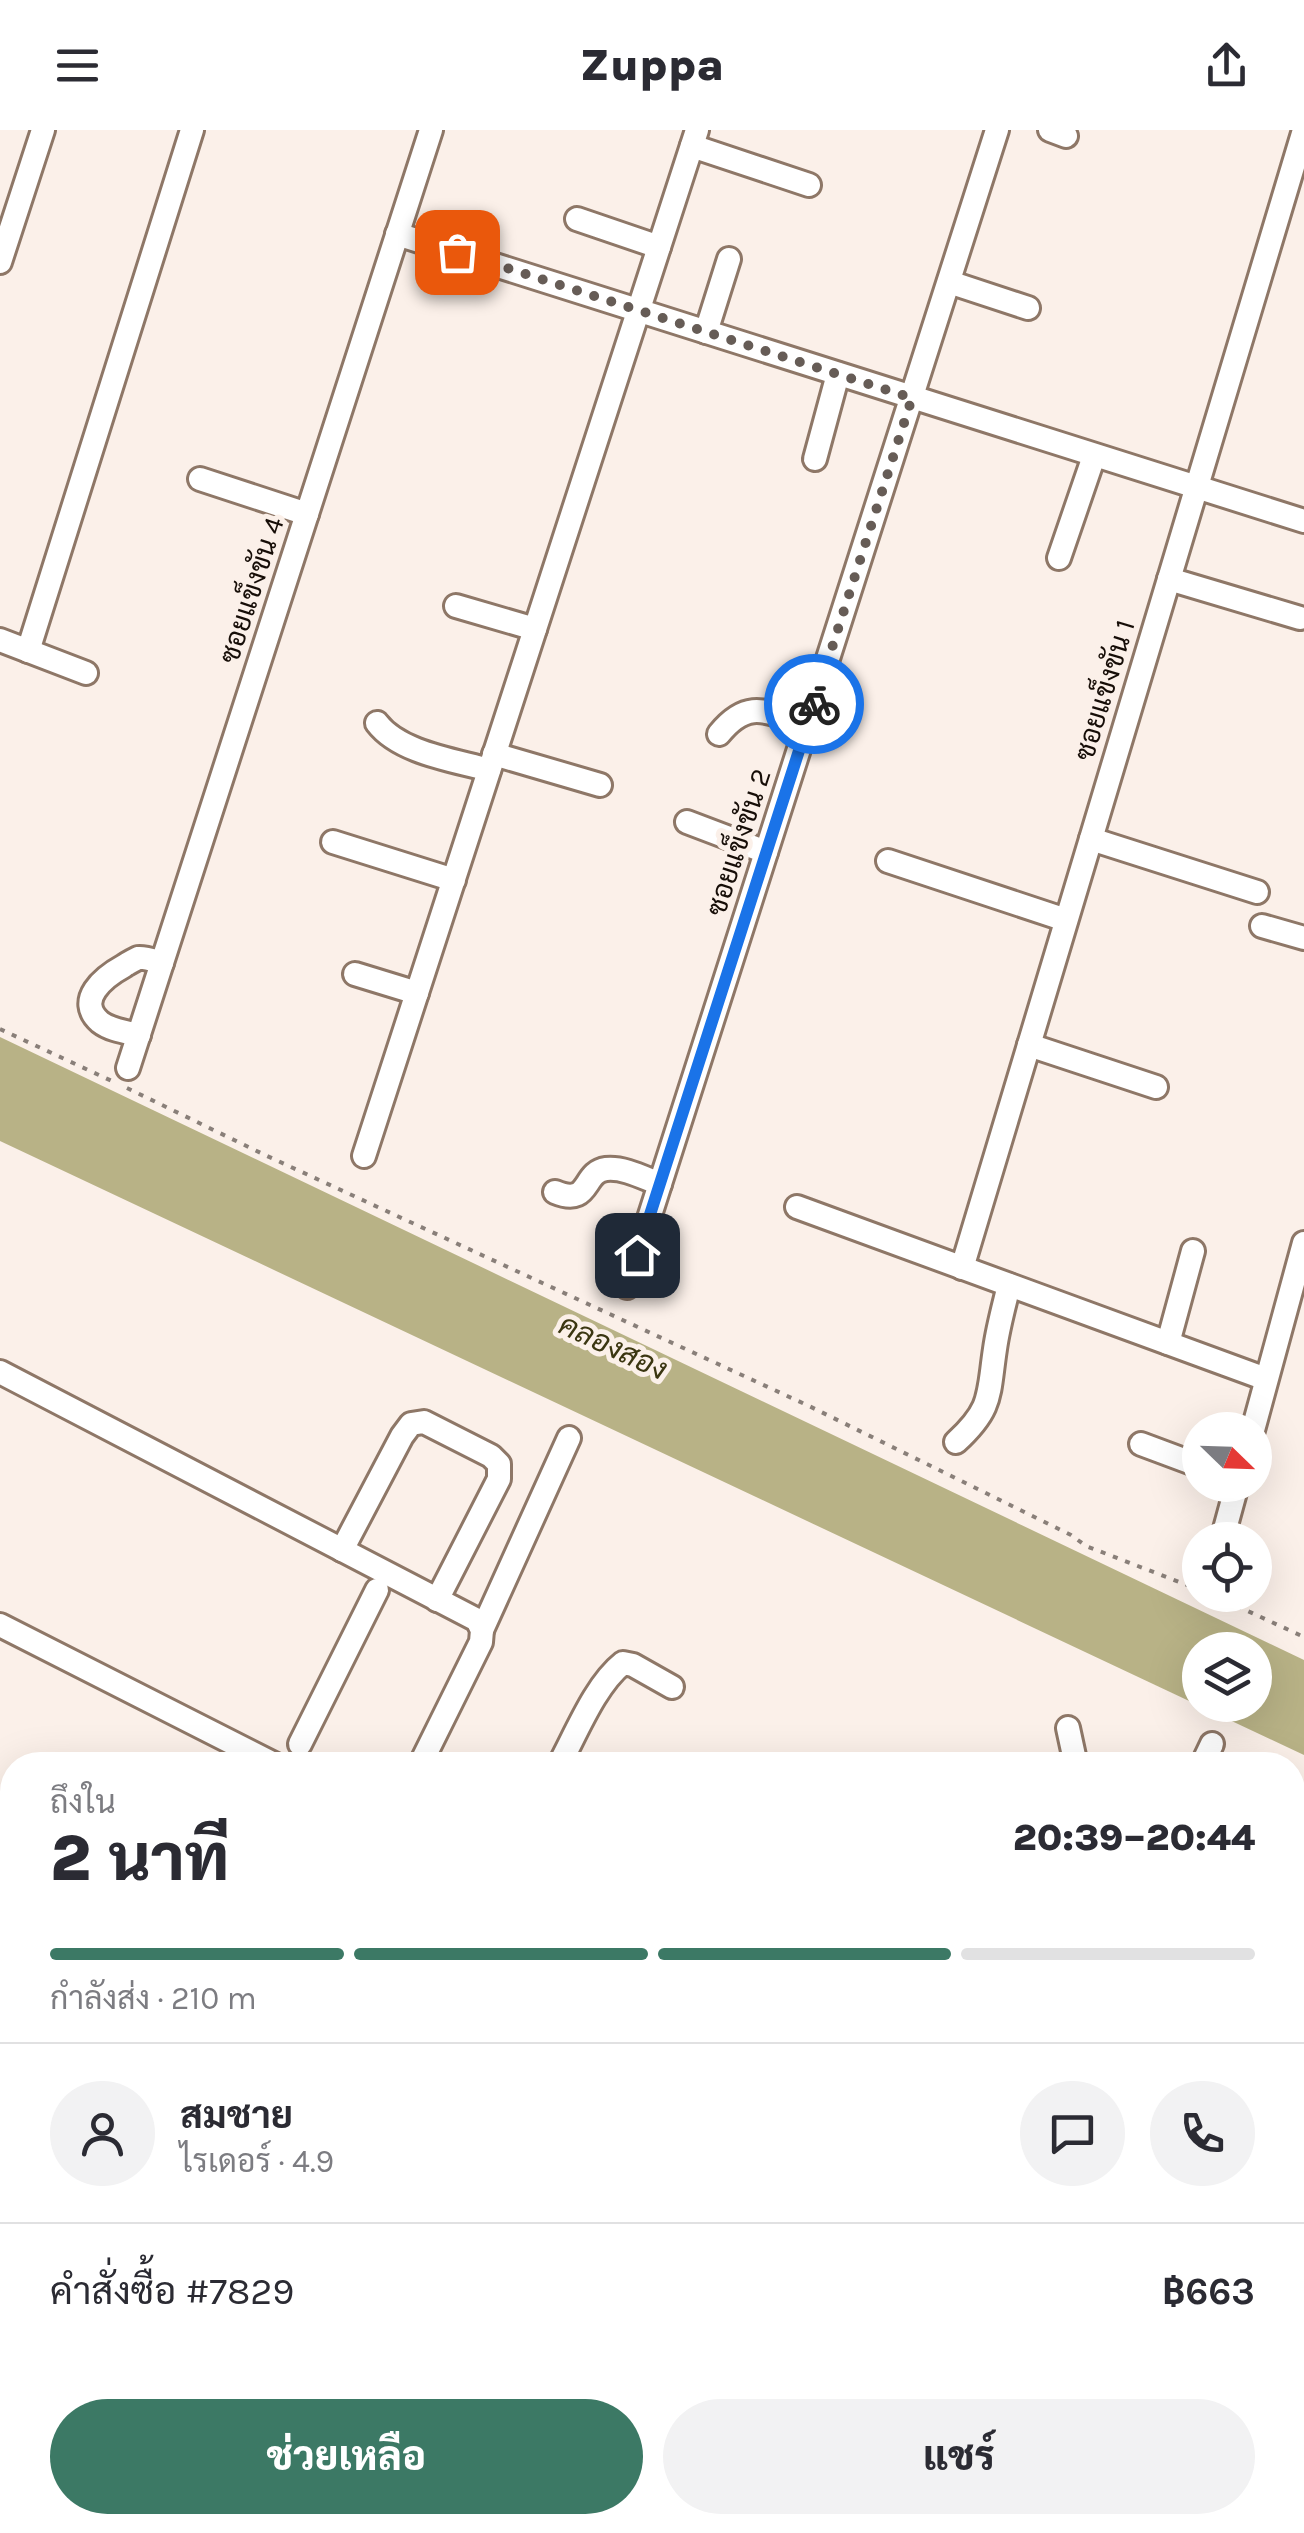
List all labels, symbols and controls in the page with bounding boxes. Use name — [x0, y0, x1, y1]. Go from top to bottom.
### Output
icon: menu — [50, 38, 105, 93]
icon: share — [1199, 38, 1254, 93]
text: Zuppa — [580, 39, 724, 91]
pin — [415, 210, 500, 295]
icon: bag — [430, 225, 485, 280]
street label: ซอยแข็งขัน 4 — [208, 511, 291, 668]
street label: ซอยแข็งขัน 1 — [1064, 615, 1142, 765]
courier — [764, 654, 864, 754]
icon: bike — [787, 677, 842, 732]
street label: ซอยแข็งขัน 2 — [695, 763, 778, 920]
pin — [595, 1213, 680, 1298]
icon: home — [610, 1228, 665, 1283]
water label: คลองสอง — [553, 1306, 673, 1388]
north arrow — [1182, 1412, 1272, 1502]
map controls — [1182, 1412, 1272, 1722]
button: locate — [1182, 1522, 1272, 1612]
button: layers — [1182, 1632, 1272, 1722]
text: ถึงใน — [50, 1784, 116, 1821]
text: 20:39–20:44 — [1013, 1815, 1255, 1860]
text: 2 นาที — [50, 1820, 229, 1896]
text: กำลังส่ง · 210 m — [50, 1980, 257, 2017]
button: person — [50, 2081, 155, 2186]
button: chat — [1020, 2081, 1125, 2186]
button: phone — [1150, 2081, 1255, 2186]
text: สมชาย — [180, 2093, 293, 2138]
text: ไรเดอร์ · 4.9 — [180, 2143, 334, 2180]
text: คำสั่งซื้อ #7829 — [50, 2269, 294, 2314]
text: ฿663 — [1162, 2269, 1255, 2314]
button: ช่วยเหลือ — [50, 2399, 643, 2514]
button: แชร์ — [663, 2399, 1255, 2514]

